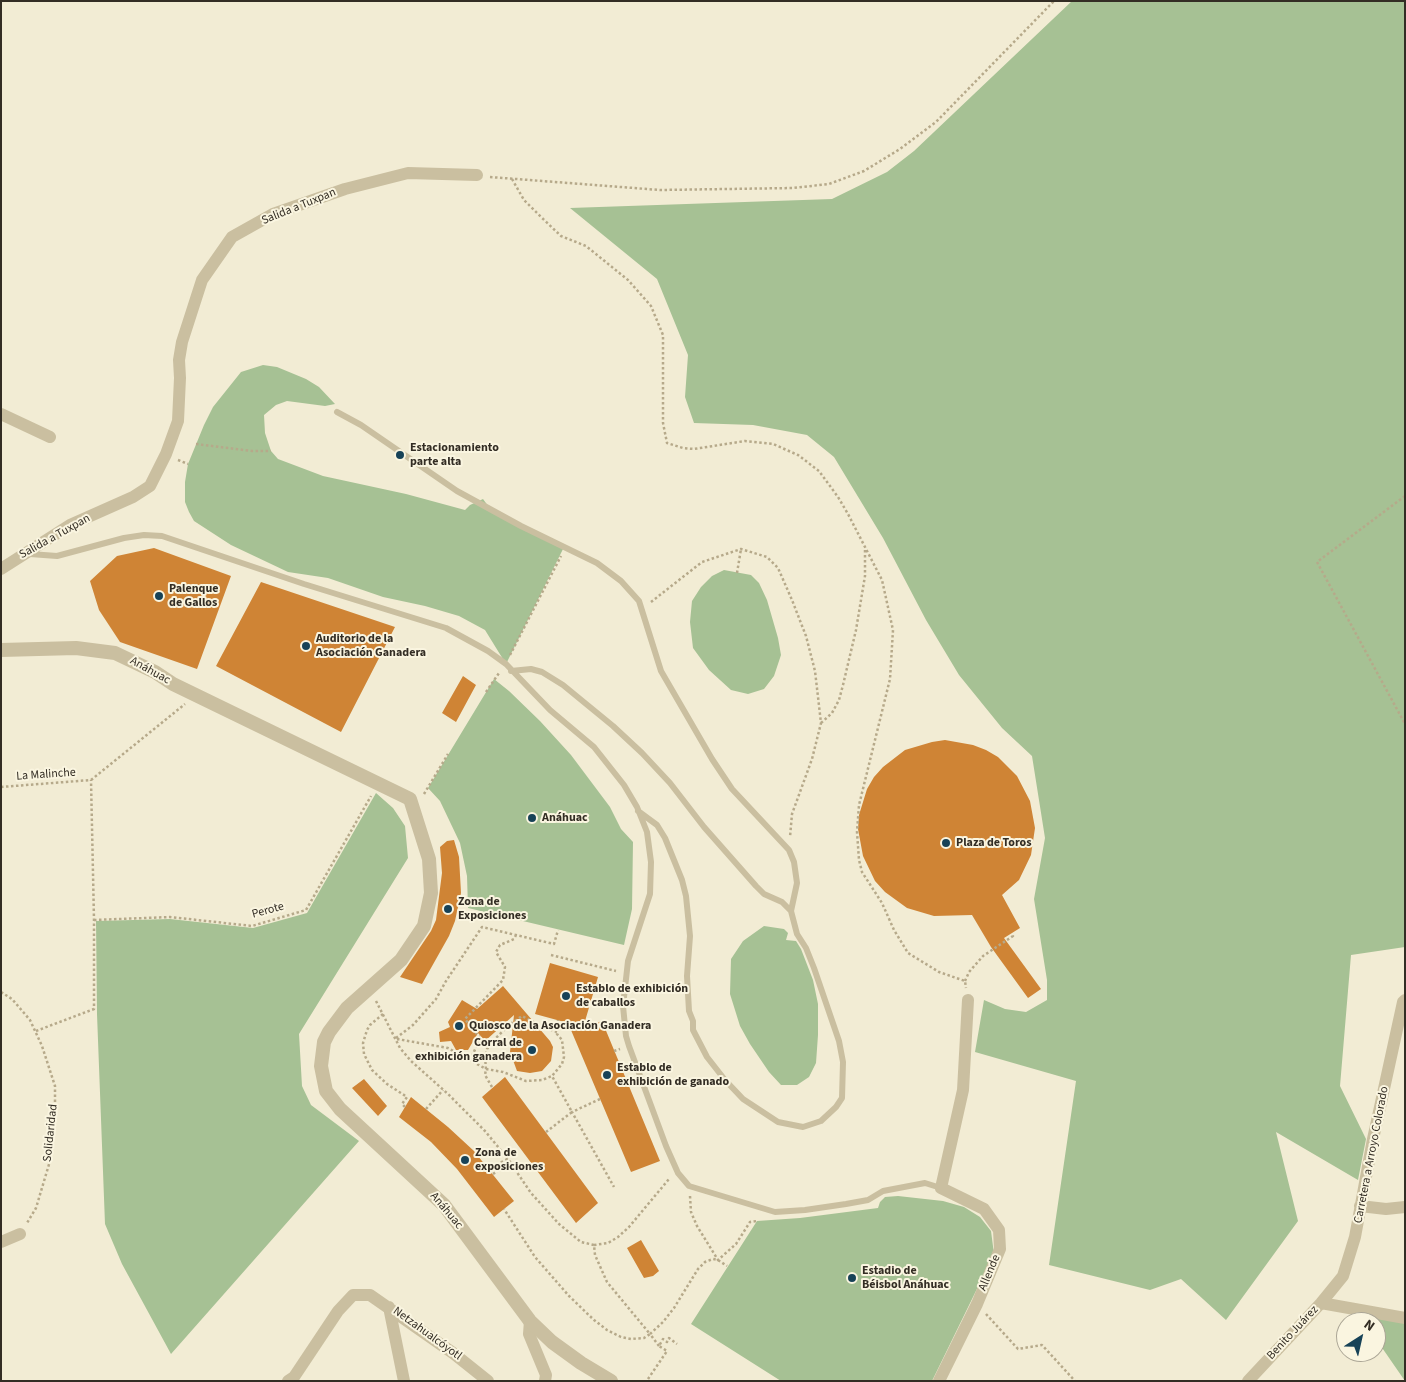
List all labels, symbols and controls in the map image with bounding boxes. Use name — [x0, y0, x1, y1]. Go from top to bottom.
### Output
street label: Salida a Tuxpan — [260, 186, 338, 228]
place label: Estacionamiento parte alta — [410, 441, 499, 469]
marker: Estacionamiento parte alta — [394, 449, 406, 461]
street label: Salida a Tuxpan — [17, 512, 93, 562]
place label: Palenque de Gallos — [169, 582, 218, 610]
marker: Palenque de Gallos — [153, 590, 165, 602]
place label: Auditorio de la Asociación Ganadera — [316, 632, 426, 660]
marker: Auditorio de la Asociación Ganadera — [300, 640, 312, 652]
street label: Anáhuac — [127, 654, 173, 688]
street label: La Malinche — [16, 766, 76, 784]
place label: Anáhuac — [542, 811, 588, 825]
marker: Anáhuac — [526, 812, 538, 824]
place label: Plaza de Toros — [956, 836, 1031, 850]
marker: Plaza de Toros — [940, 837, 952, 849]
place label: Zona de Exposiciones — [458, 895, 526, 923]
street label: Perote — [250, 900, 286, 922]
marker: Zona de Exposiciones — [442, 903, 454, 915]
place label: Establo de exhibición de caballos — [576, 982, 688, 1010]
marker: Establo de exhibición de caballos — [560, 990, 572, 1002]
place label: Quiosco de la Asociación Ganadera — [469, 1019, 651, 1033]
marker: Quiosco de la Asociación Ganadera — [453, 1020, 465, 1032]
place label: Corral de exhibición ganadera — [415, 1036, 522, 1064]
marker: Corral de exhibición ganadera — [526, 1044, 538, 1056]
place label: Establo de exhibición de ganado — [617, 1061, 729, 1089]
marker: Establo de exhibición de ganado — [601, 1069, 613, 1081]
street label: Carretera a Arroyo Colorado — [1352, 1085, 1392, 1225]
street label: Solidaridad — [41, 1103, 61, 1163]
place label: Zona de exposiciones — [475, 1146, 543, 1174]
marker: Zona de exposiciones — [459, 1154, 471, 1166]
street label: Anáhuac — [426, 1190, 466, 1232]
street label: Allende — [976, 1253, 1004, 1293]
place label: Estadio de Béisbol Anáhuac — [862, 1264, 949, 1292]
marker: Estadio de Béisbol Anáhuac — [846, 1272, 858, 1284]
street label: Benito Juárez — [1264, 1303, 1322, 1363]
street label: Netzahualcóyotl — [390, 1304, 464, 1364]
north arrow — [1336, 1312, 1386, 1362]
text: N — [1359, 1315, 1379, 1336]

